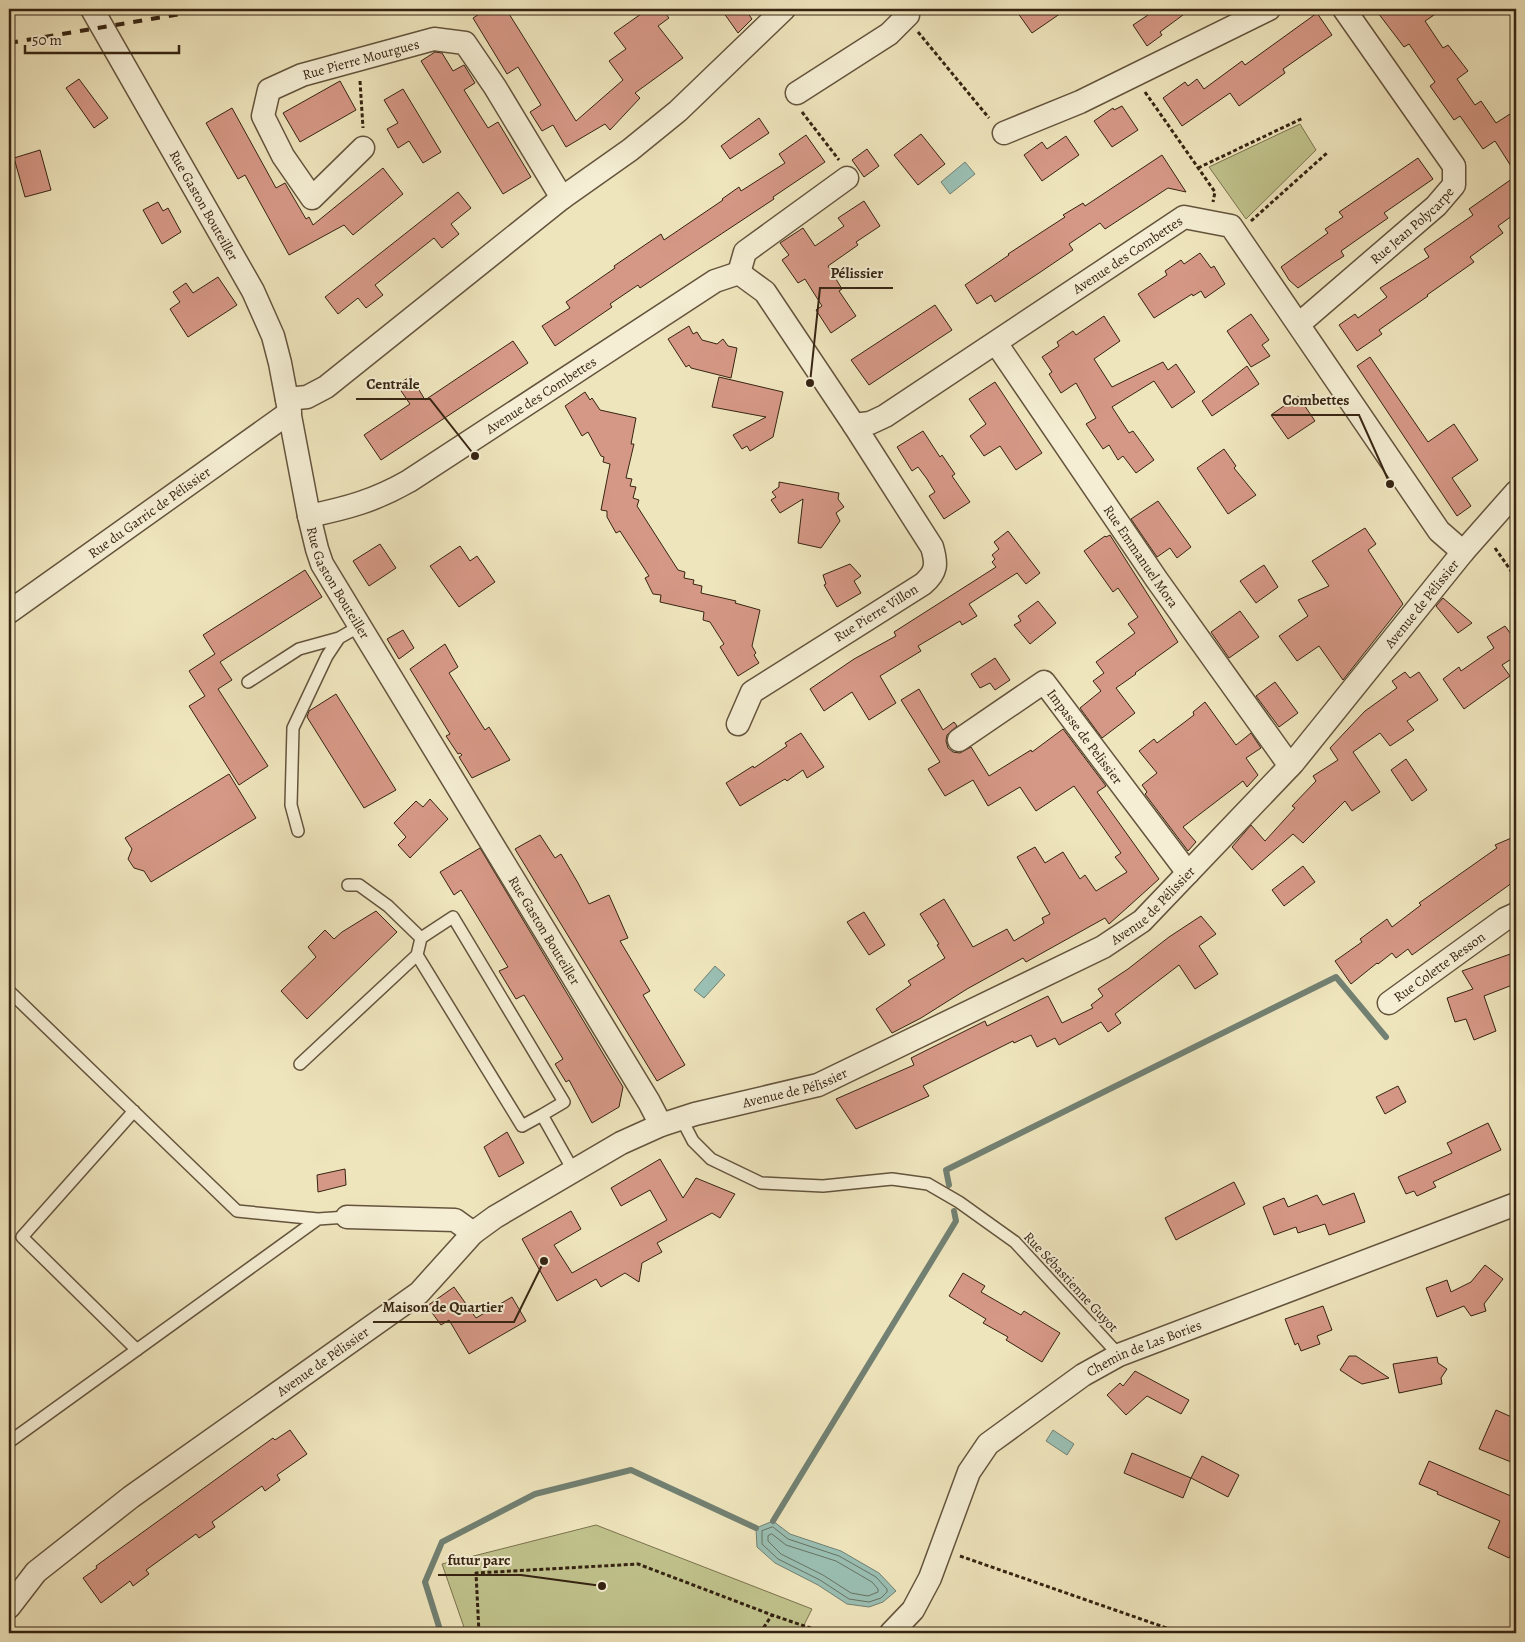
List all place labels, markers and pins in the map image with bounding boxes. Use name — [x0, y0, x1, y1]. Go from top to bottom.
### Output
callout: Pélissier — [820, 258, 893, 288]
callout: Centrale — [356, 369, 430, 399]
callout: Combettes — [1272, 385, 1359, 415]
callout: Maison de Quartier — [373, 1292, 514, 1322]
callout: futur parc — [438, 1545, 521, 1575]

